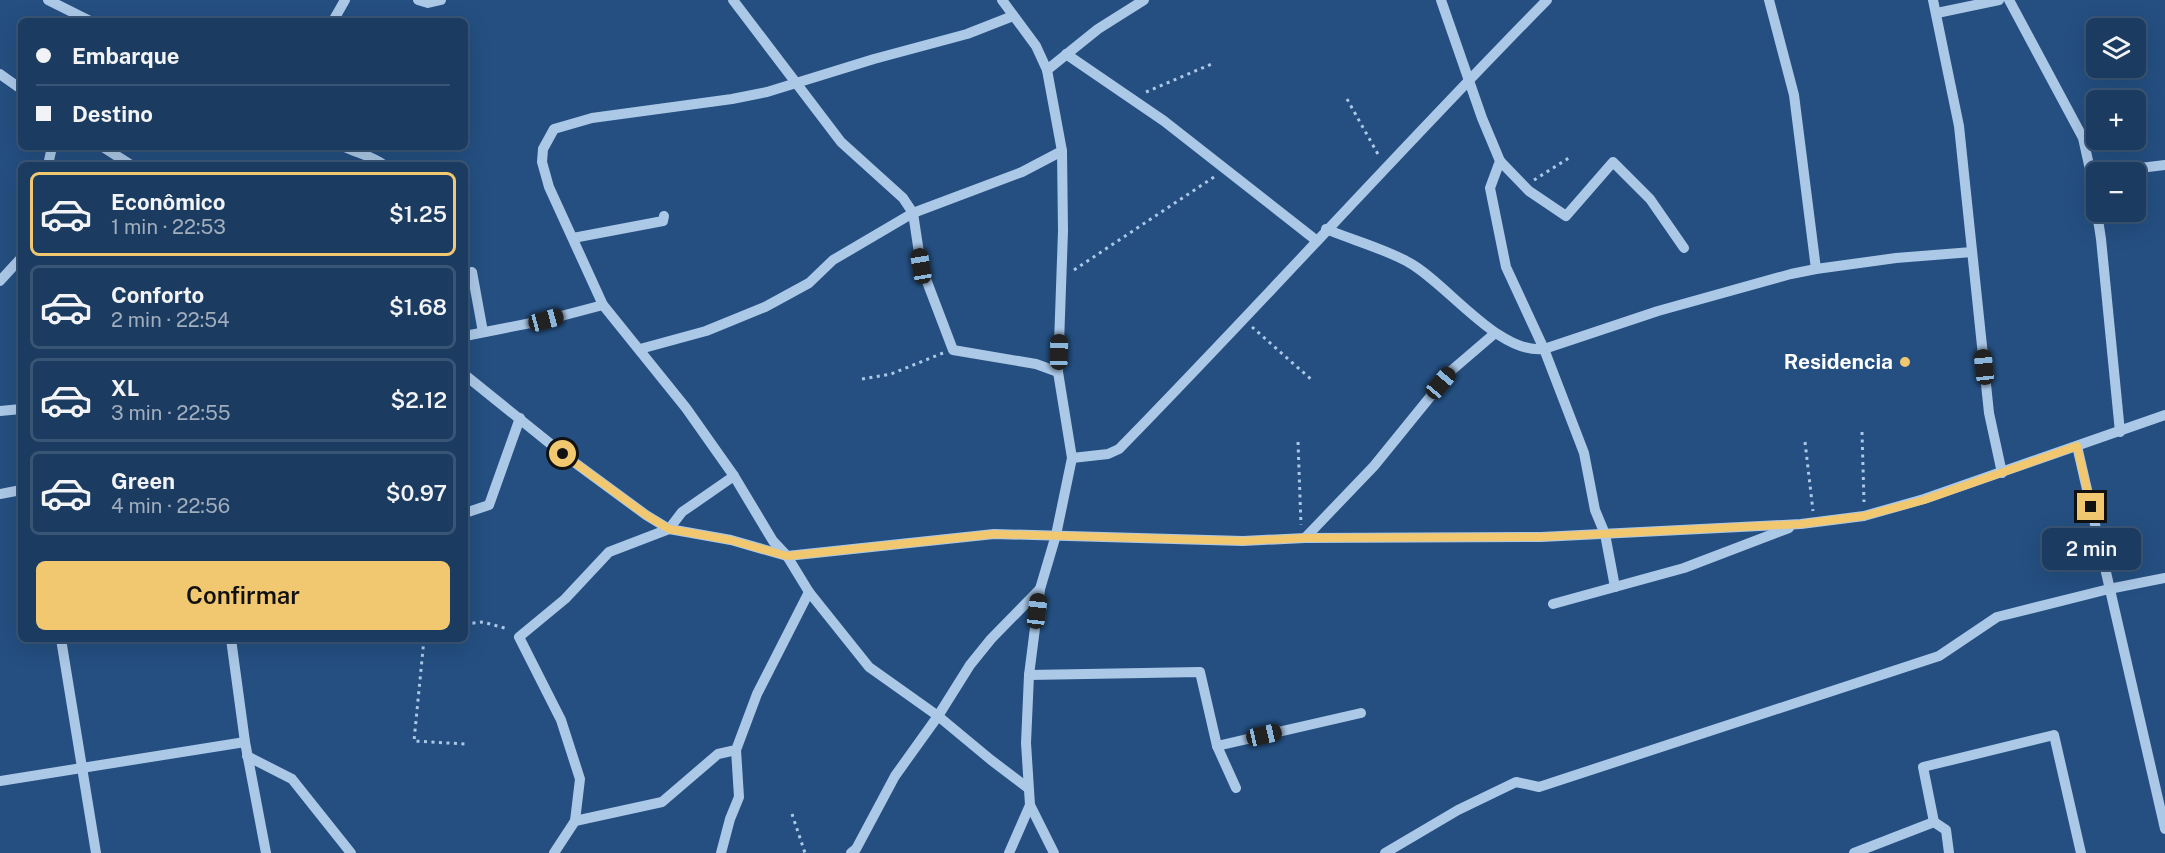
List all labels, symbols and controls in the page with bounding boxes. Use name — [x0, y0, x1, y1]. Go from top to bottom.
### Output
map controls — [2086, 18, 2146, 222]
button: layers — [2086, 18, 2146, 78]
text: Embarque — [72, 43, 179, 69]
button: + — [2086, 90, 2146, 150]
text: Destino — [72, 101, 153, 127]
button: − — [2086, 162, 2146, 222]
icon: car — [39, 187, 93, 241]
text: Econômico — [111, 189, 226, 215]
text: $1.25 — [389, 201, 447, 227]
text: 1 min · 22:53 — [111, 215, 226, 239]
car — [909, 247, 933, 285]
icon: car — [39, 280, 93, 334]
text: Conforto — [111, 282, 204, 308]
text: $1.68 — [389, 294, 447, 320]
car — [526, 307, 566, 333]
text: 2 min · 22:54 — [111, 308, 230, 332]
car — [1050, 334, 1068, 370]
car — [1973, 348, 1995, 386]
place label: Residencia — [1784, 349, 1893, 374]
marker: Residencia — [1898, 355, 1912, 369]
car — [1423, 363, 1459, 403]
icon: car — [39, 373, 93, 427]
text: XL — [111, 375, 139, 401]
text: $2.12 — [390, 387, 447, 413]
text: 3 min · 22:55 — [111, 401, 231, 425]
route start — [549, 440, 576, 467]
icon: car — [39, 466, 93, 520]
text: Green — [111, 468, 175, 494]
text: $0.97 — [386, 480, 447, 506]
route end — [2077, 493, 2104, 520]
text: 4 min · 22:56 — [111, 494, 230, 518]
callout: 2 min — [2042, 528, 2140, 570]
text: 2 min — [2066, 537, 2117, 561]
button: Confirmar — [36, 561, 450, 630]
car — [1026, 592, 1048, 630]
car — [1244, 722, 1284, 748]

